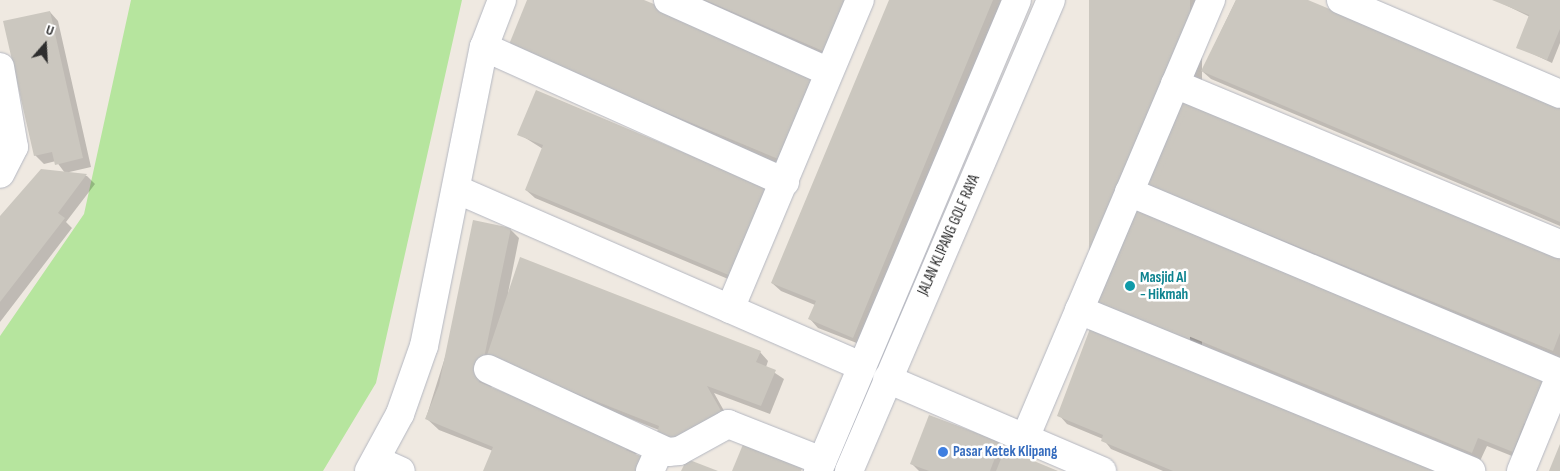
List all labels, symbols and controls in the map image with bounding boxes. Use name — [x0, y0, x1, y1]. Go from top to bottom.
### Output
north arrow — [20, 20, 70, 70]
text: U — [44, 21, 56, 40]
street label: JALAN KLIPANG GOLF RAYA — [914, 172, 984, 298]
place label: Masjid Al - Hikmah — [1140, 268, 1188, 303]
marker: Masjid Al - Hikmah — [1124, 280, 1136, 292]
place label: Pasar Ketek Klipang — [953, 443, 1057, 461]
marker: Pasar Ketek Klipang — [937, 446, 949, 458]

